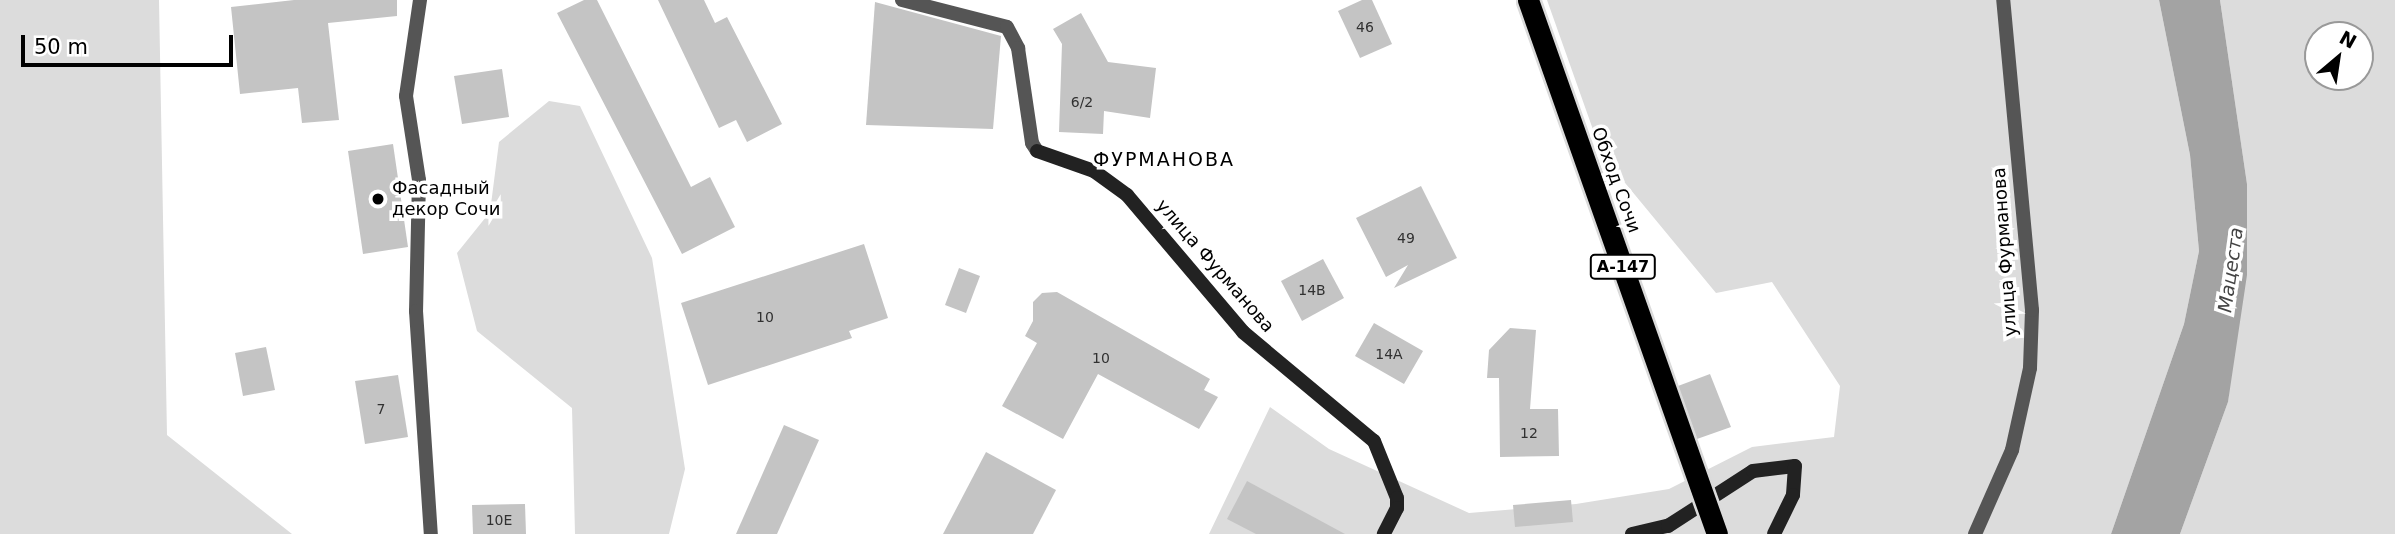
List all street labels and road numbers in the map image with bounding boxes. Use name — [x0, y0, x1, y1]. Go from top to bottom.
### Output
street label: Обход Сочи — [1587, 124, 1645, 236]
street label: улица Фурманова — [1988, 167, 2022, 337]
street label: улица Фурманова — [1151, 195, 1279, 337]
road number: А-147 — [1590, 255, 1656, 280]

